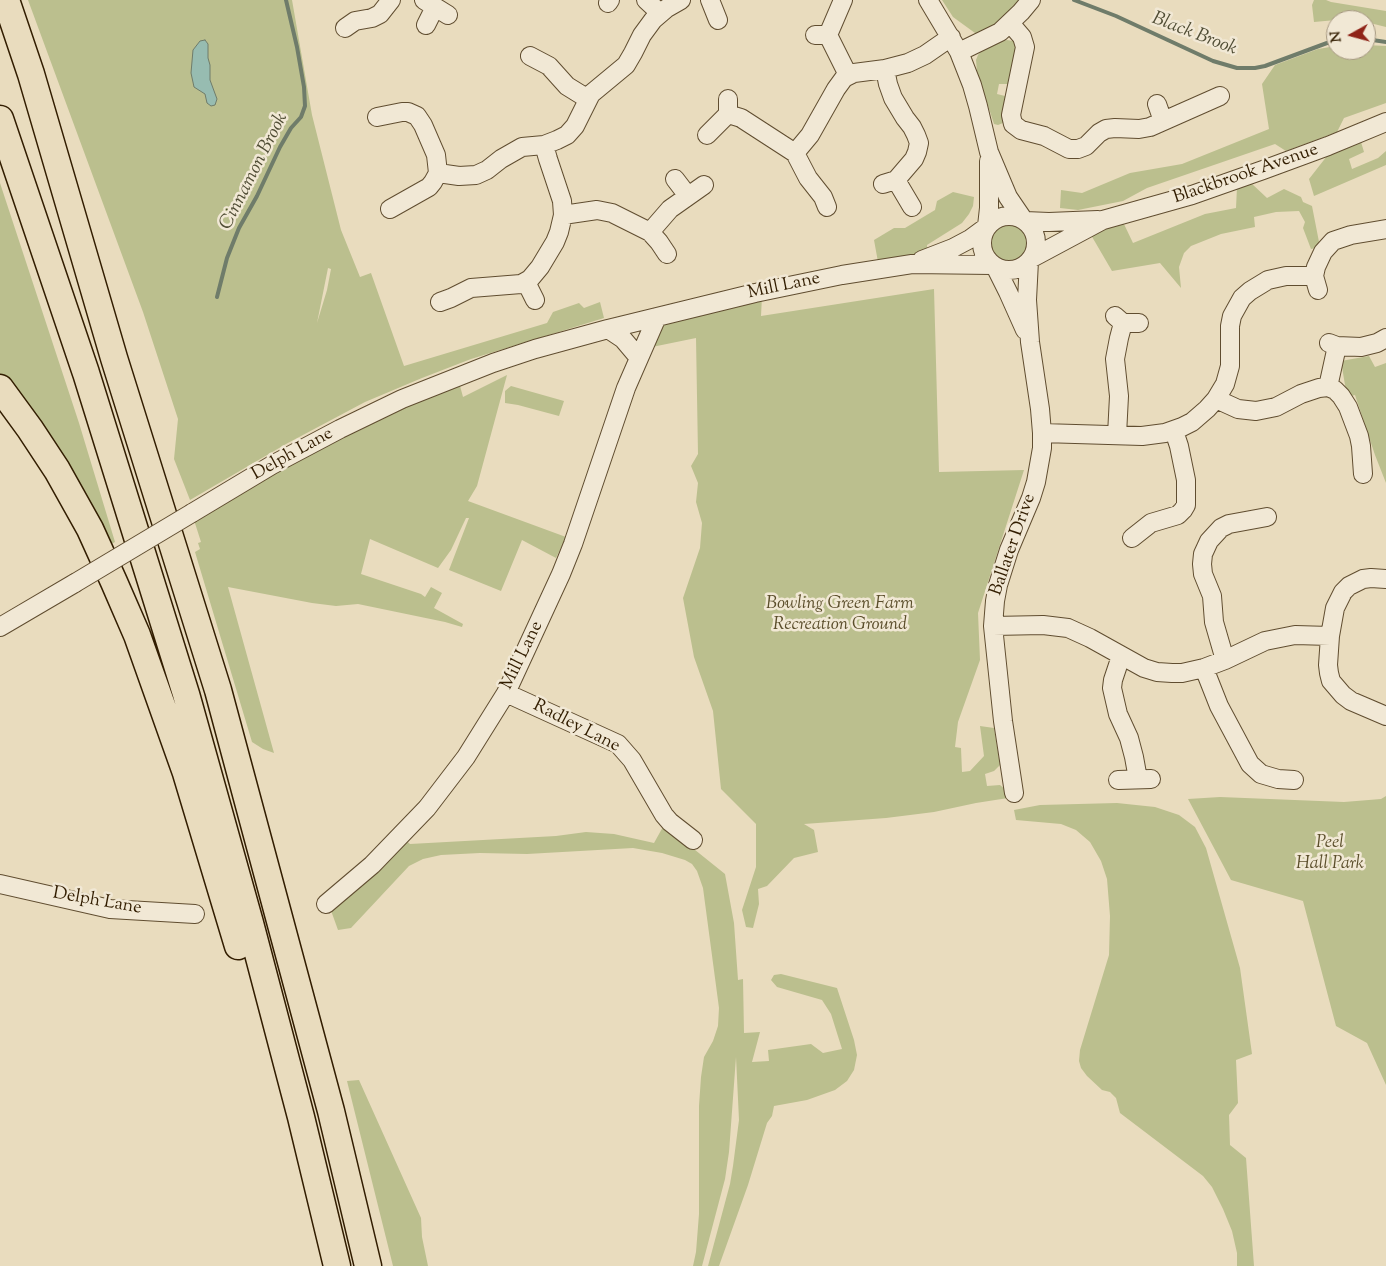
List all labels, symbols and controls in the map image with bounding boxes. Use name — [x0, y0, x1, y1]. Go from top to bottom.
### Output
water label: Black Brook — [1148, 8, 1240, 62]
north arrow — [1326, 10, 1376, 60]
text: N — [1326, 30, 1348, 43]
water label: Cinnamon Brook — [216, 110, 294, 234]
street label: Blackbrook Avenue — [1171, 140, 1321, 210]
street label: Mill Lane — [746, 269, 822, 305]
street label: Delph Lane — [249, 424, 337, 486]
street label: Ballater Drive — [986, 491, 1042, 599]
park label: Bowling Green Farm Recreation Ground — [766, 594, 914, 636]
street label: Mill Lane — [497, 618, 549, 694]
street label: Radley Lane — [529, 696, 623, 758]
park label: Peel Hall Park — [1296, 833, 1364, 876]
street label: Delph Lane — [51, 884, 143, 920]

